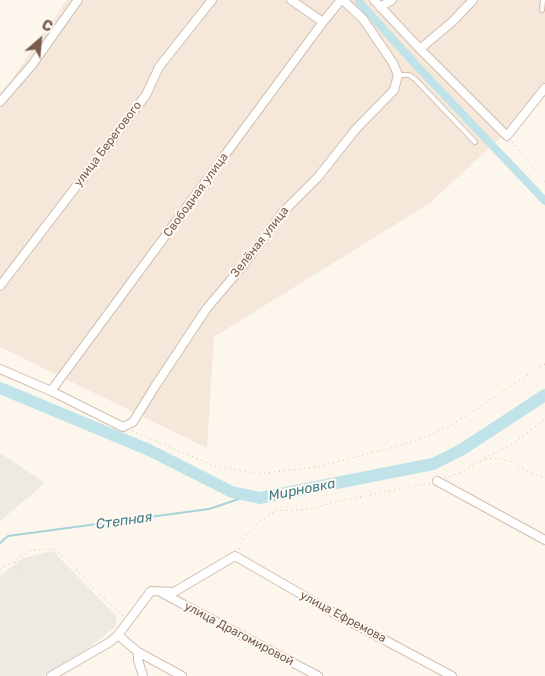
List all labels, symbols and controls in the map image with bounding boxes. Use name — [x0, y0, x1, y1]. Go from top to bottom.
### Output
north arrow — [15, 15, 65, 65]
text: С — [39, 16, 55, 36]
street label: улица Берегового — [71, 98, 145, 190]
street label: Свободная улица — [161, 150, 231, 240]
street label: Зелёная улица — [228, 204, 292, 280]
water label: Мирновка — [267, 475, 337, 505]
water label: Степная — [95, 509, 153, 533]
street label: улица Ефремова — [297, 588, 389, 646]
street label: улица Драгомировой — [182, 599, 296, 669]

